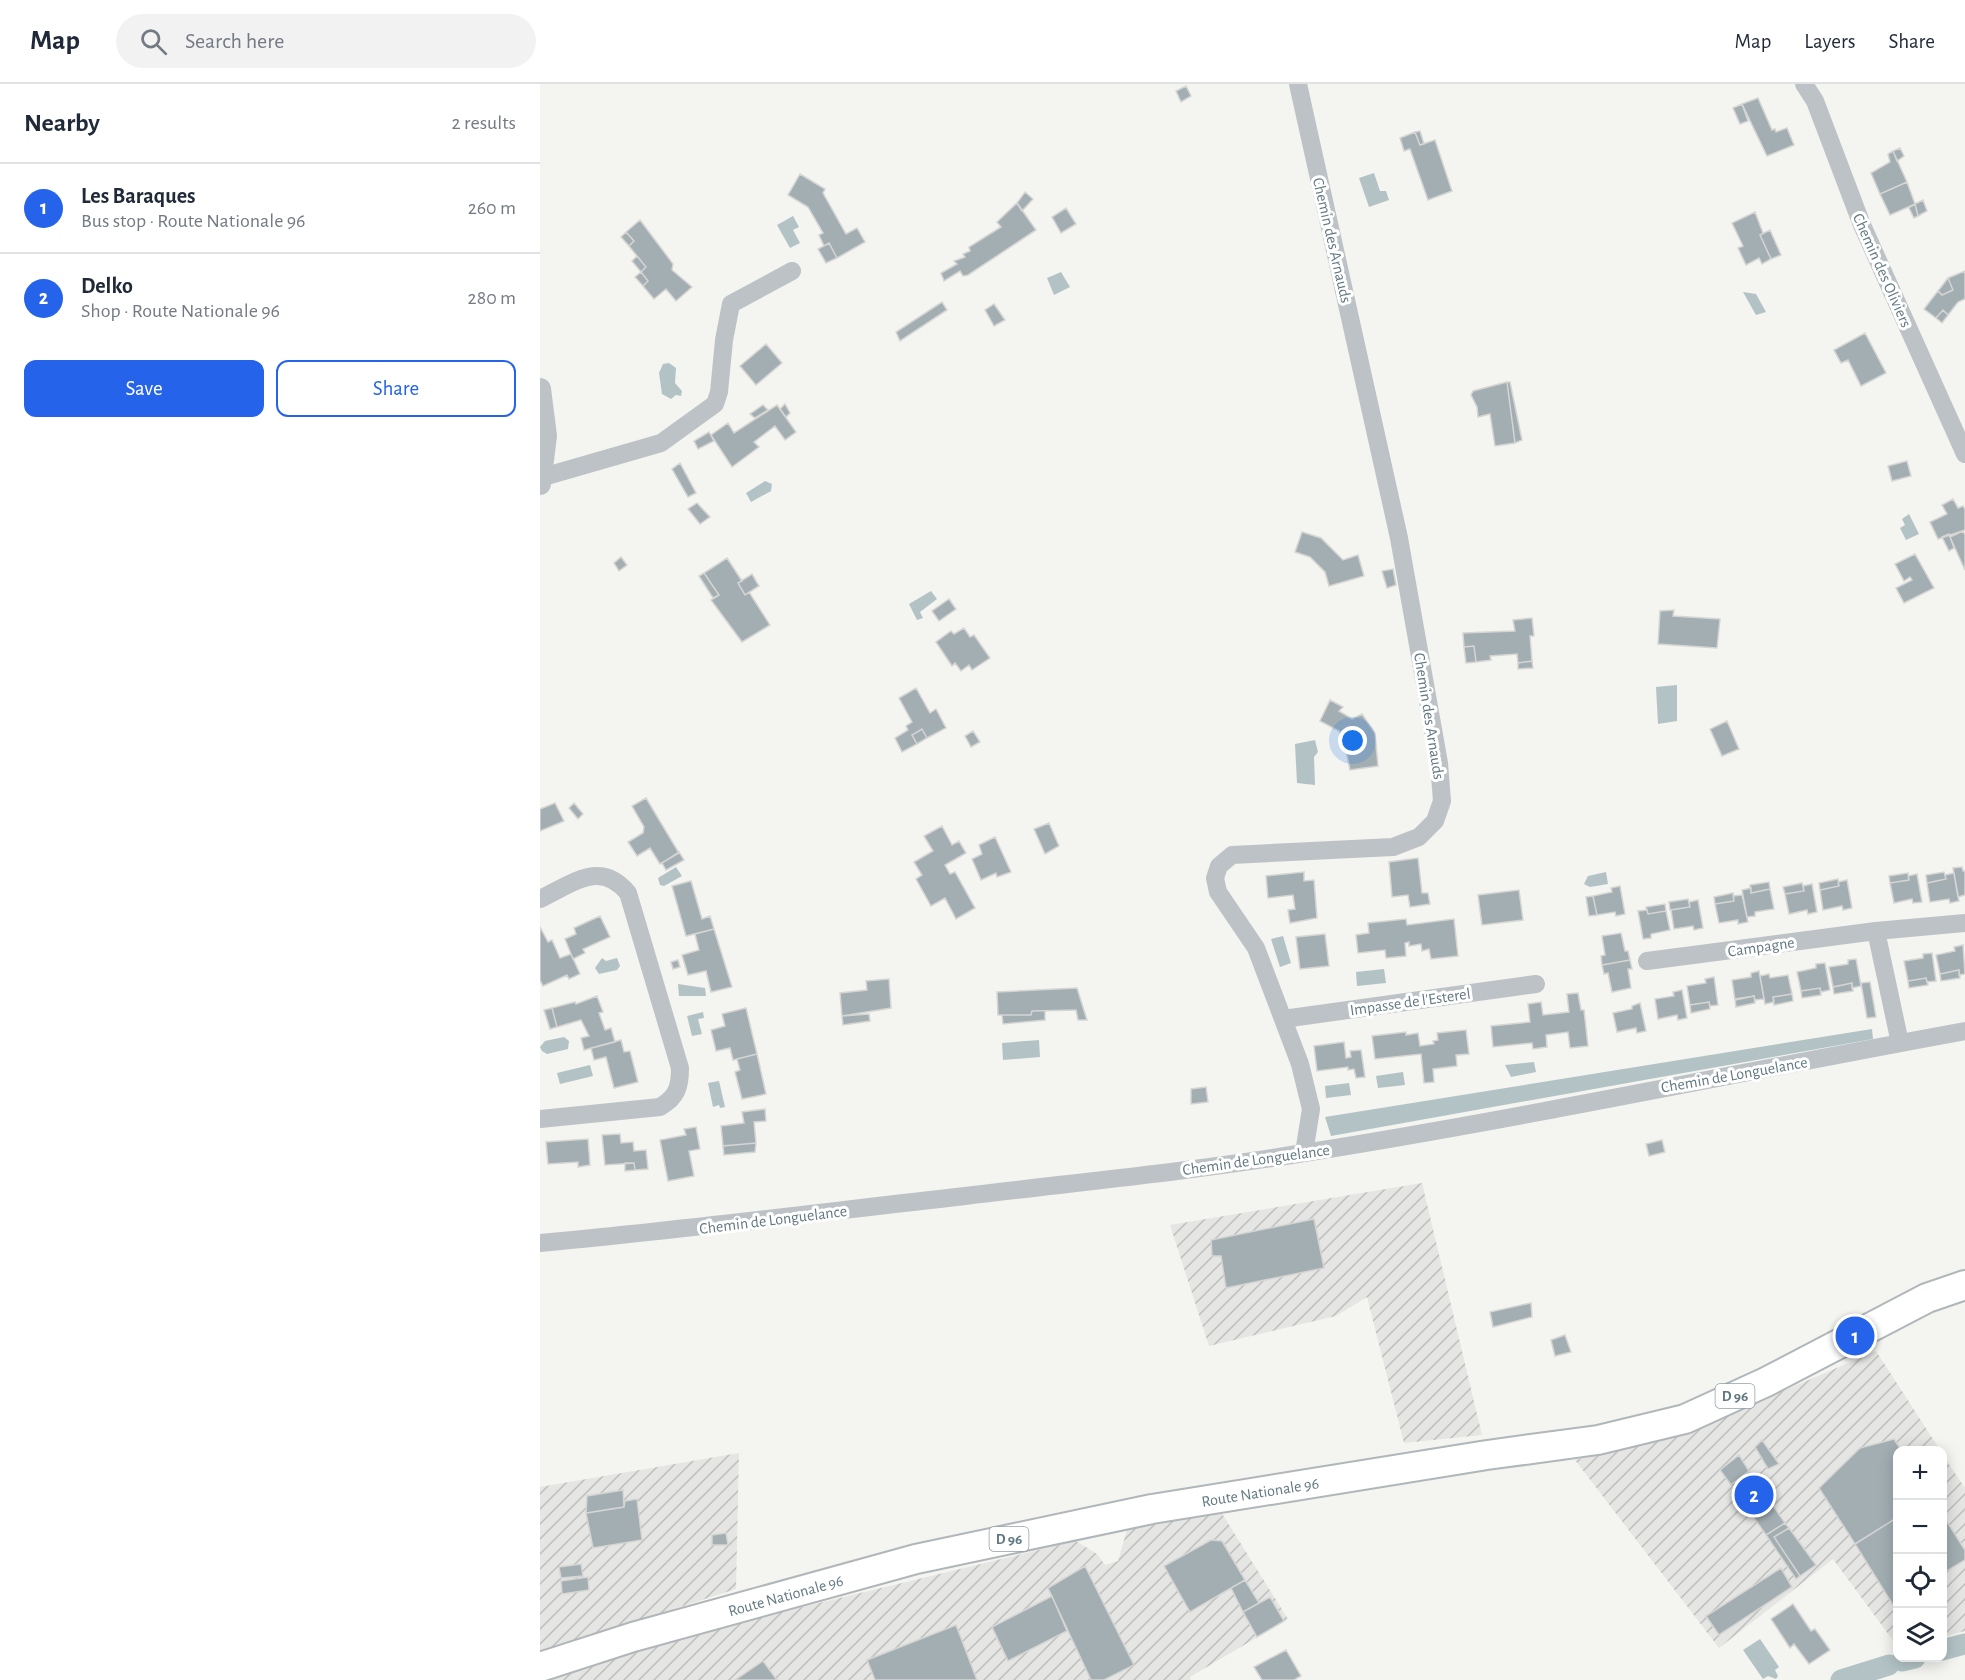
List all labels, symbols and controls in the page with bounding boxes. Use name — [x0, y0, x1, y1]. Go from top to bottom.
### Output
search box — [116, 14, 536, 68]
icon: search — [137, 25, 170, 58]
text: Map — [30, 27, 80, 55]
text: Search here — [185, 30, 284, 52]
text: Map — [1735, 31, 1771, 52]
text: Layers — [1804, 31, 1855, 52]
text: Share — [1888, 31, 1935, 52]
text: Nearby — [24, 110, 100, 136]
text: 2 results — [452, 113, 516, 133]
street label: Chemin des Arnauds — [1310, 176, 1354, 304]
text: Les Baraques — [81, 185, 195, 207]
text: 1 — [40, 198, 47, 218]
text: 260 m — [468, 198, 516, 218]
text: Bus stop · Route Nationale 96 — [81, 211, 306, 231]
street label: Chemin des Oliviers — [1850, 211, 1914, 330]
text: Delko — [81, 275, 133, 297]
text: 2 — [39, 288, 48, 308]
text: 280 m — [468, 288, 516, 308]
text: Shop · Route Nationale 96 — [81, 301, 280, 321]
button: Save — [24, 360, 264, 417]
button: Share — [276, 360, 516, 417]
street label: Chemin des Arnauds — [1411, 652, 1447, 781]
your location — [1338, 726, 1367, 755]
street label: Campagne — [1727, 934, 1796, 960]
street label: Impasse de l'Esterel — [1349, 986, 1471, 1018]
street label: Chemin de Longuelance — [1660, 1054, 1809, 1096]
street label: Chemin de Longuelance — [1181, 1142, 1331, 1178]
street label: Chemin de Longuelance — [698, 1203, 848, 1237]
pin: 1 — [1836, 1314, 1874, 1358]
road number: D 96 — [1716, 1384, 1754, 1408]
map controls — [1893, 1446, 1947, 1662]
button: + — [1893, 1446, 1947, 1500]
pin: 2 — [1734, 1472, 1774, 1518]
street label: Route Nationale 96 — [1200, 1475, 1320, 1510]
button: − — [1893, 1500, 1947, 1554]
road number: D 96 — [990, 1527, 1028, 1551]
button: locate — [1893, 1554, 1947, 1608]
street label: Route Nationale 96 — [727, 1572, 845, 1619]
button: layers — [1893, 1608, 1947, 1662]

